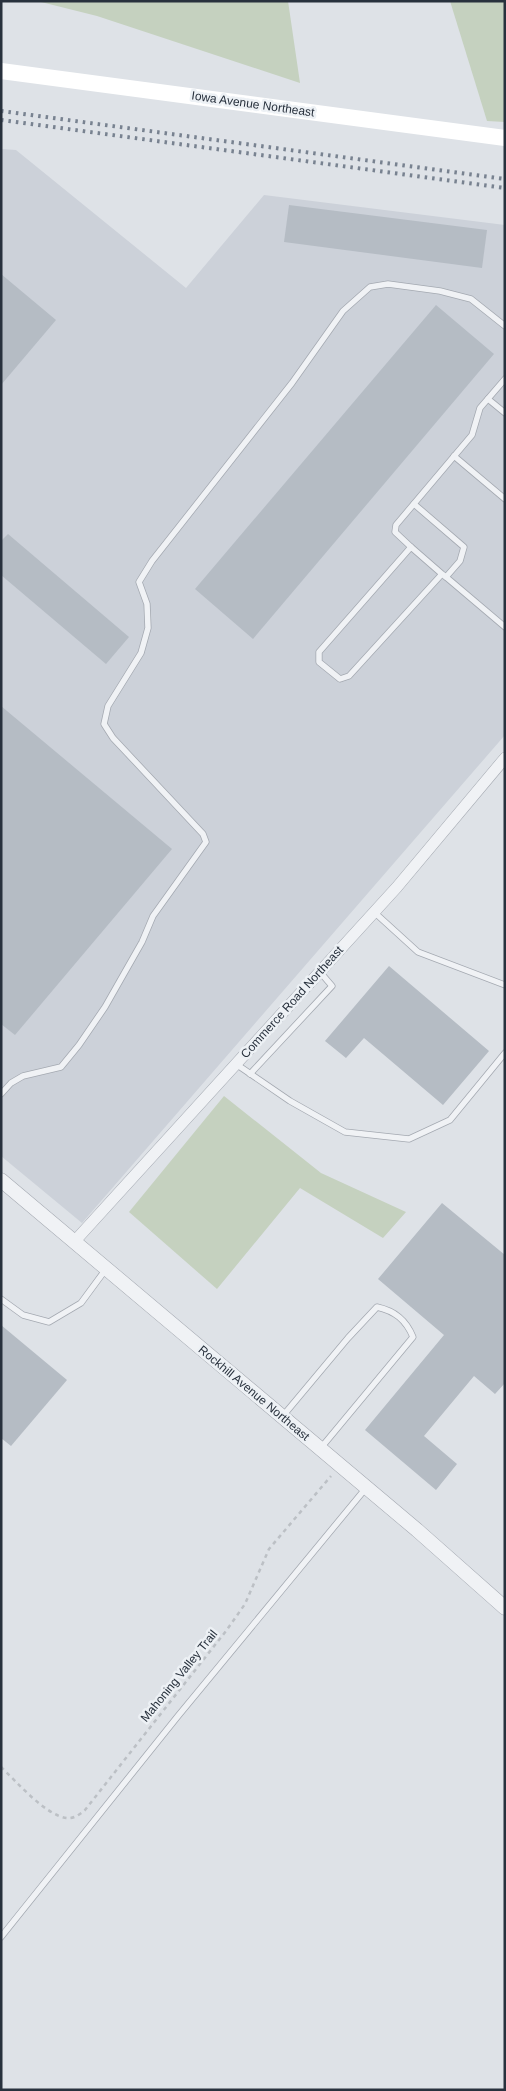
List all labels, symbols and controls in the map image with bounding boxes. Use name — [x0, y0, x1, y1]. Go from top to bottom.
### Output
street label: Iowa Avenue Northeast — [191, 88, 316, 120]
street label: Commerce Road Northeast — [238, 943, 347, 1061]
street label: Rockhill Avenue Northeast — [196, 1342, 313, 1444]
street label: Mahoning Valley Trail — [138, 1627, 220, 1725]

